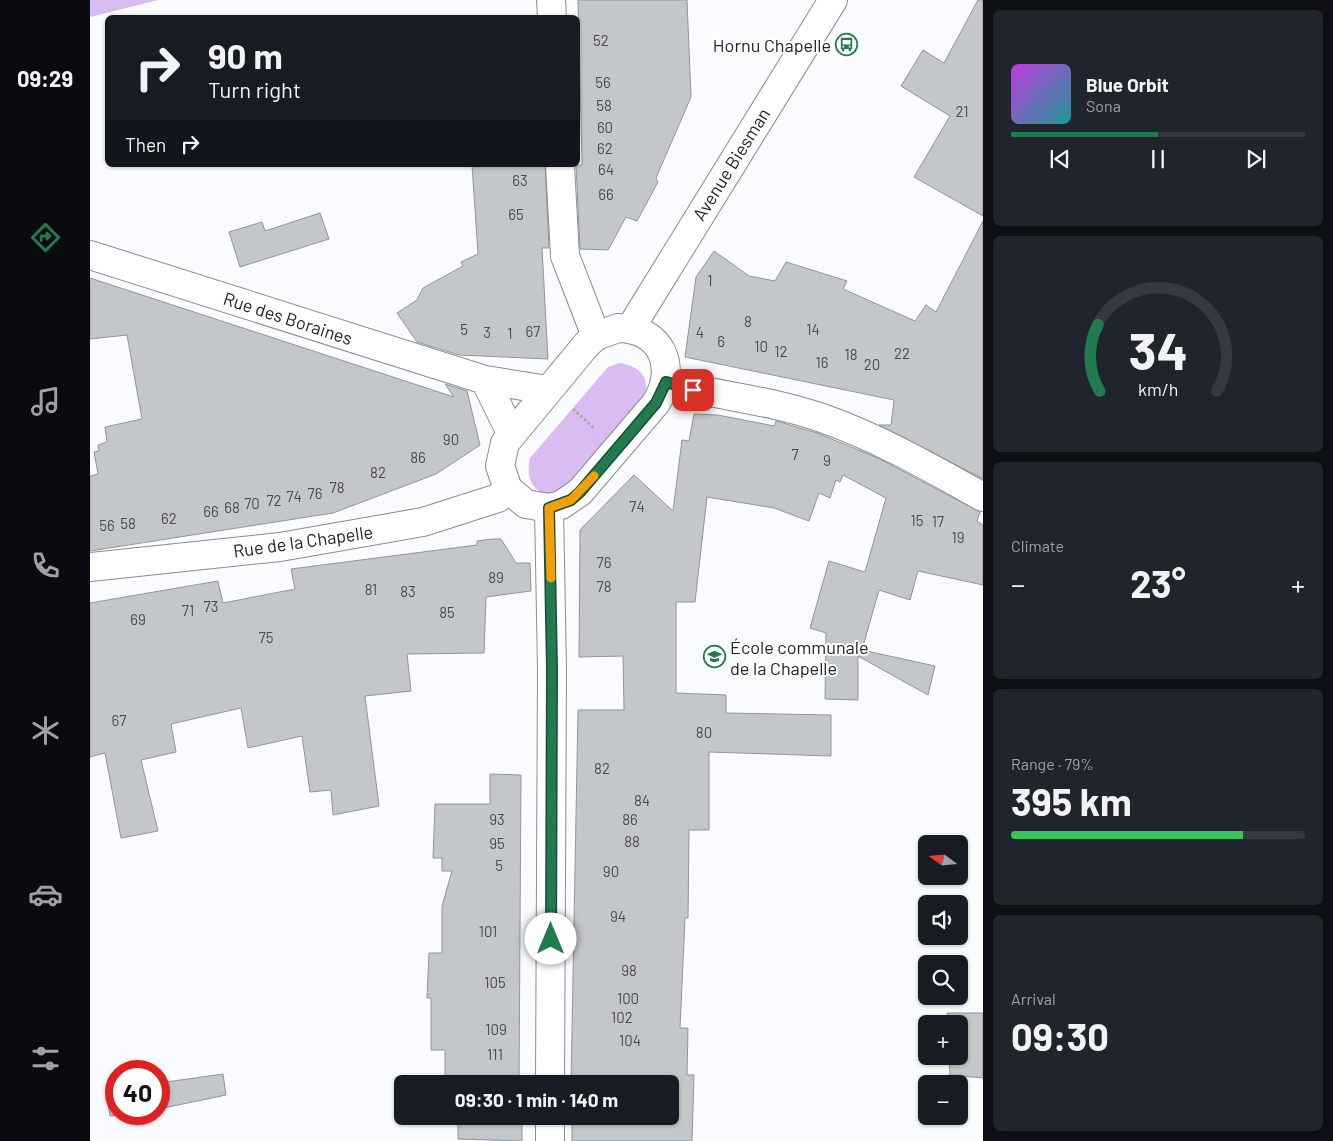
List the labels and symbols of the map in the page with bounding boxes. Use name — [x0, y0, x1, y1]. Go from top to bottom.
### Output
house number: 52 — [593, 31, 609, 49]
bus stop icon: Hornu Chapelle — [835, 33, 859, 57]
place label: Hornu Chapelle — [713, 34, 831, 56]
house number: 56 — [595, 73, 611, 91]
house number: 58 — [596, 96, 612, 114]
house number: 21 — [955, 102, 969, 120]
street label: Avenue Biesman — [688, 104, 774, 224]
house number: 60 — [597, 118, 613, 136]
house number: 62 — [597, 139, 613, 157]
house number: 64 — [598, 160, 614, 178]
house number: 63 — [512, 171, 528, 189]
house number: 66 — [598, 185, 614, 203]
house number: 65 — [508, 205, 524, 223]
house number: 1 — [707, 271, 713, 289]
street label: Rue des Boraines — [221, 287, 355, 349]
house number: 8 — [744, 312, 752, 330]
house number: 5 — [460, 320, 468, 338]
house number: 14 — [806, 320, 820, 338]
house number: 67 — [526, 322, 540, 340]
house number: 3 — [483, 323, 491, 341]
house number: 4 — [696, 323, 704, 341]
house number: 1 — [507, 324, 513, 342]
house number: 6 — [717, 332, 725, 350]
house number: 10 — [754, 337, 768, 355]
house number: 12 — [774, 342, 788, 360]
house number: 22 — [894, 344, 910, 362]
house number: 18 — [844, 345, 858, 363]
house number: 16 — [816, 353, 828, 371]
house number: 20 — [864, 355, 880, 373]
pin — [672, 369, 714, 411]
house number: 90 — [443, 430, 459, 448]
house number: 7 — [791, 445, 799, 463]
house number: 86 — [410, 448, 426, 466]
house number: 9 — [823, 451, 831, 469]
house number: 82 — [370, 463, 386, 481]
house number: 78 — [330, 478, 344, 496]
house number: 76 — [308, 484, 322, 502]
house number: 74 — [286, 487, 302, 505]
house number: 72 — [266, 491, 282, 509]
house number: 70 — [244, 494, 260, 512]
house number: 74 — [629, 497, 645, 515]
house number: 68 — [224, 498, 240, 516]
house number: 66 — [203, 502, 219, 520]
house number: 62 — [161, 509, 177, 527]
house number: 15 — [911, 511, 923, 529]
house number: 17 — [932, 512, 944, 530]
house number: 58 — [120, 514, 136, 532]
house number: 56 — [99, 516, 115, 534]
street label: Rue de la Chapelle — [232, 520, 374, 562]
house number: 19 — [951, 528, 965, 546]
house number: 76 — [597, 553, 611, 571]
house number: 89 — [488, 568, 504, 586]
house number: 78 — [597, 577, 611, 595]
house number: 81 — [365, 580, 377, 598]
house number: 83 — [400, 582, 416, 600]
house number: 73 — [204, 597, 218, 615]
house number: 71 — [182, 601, 194, 619]
house number: 85 — [439, 603, 455, 621]
house number: 69 — [130, 610, 146, 628]
house number: 75 — [259, 628, 273, 646]
place label: École communale de la Chapelle — [730, 636, 869, 679]
school or university icon: École communale de la Chapelle — [702, 645, 726, 669]
house number: 67 — [112, 711, 126, 729]
house number: 80 — [696, 723, 712, 741]
house number: 82 — [594, 759, 610, 777]
house number: 84 — [634, 791, 650, 809]
house number: 93 — [489, 810, 505, 828]
house number: 86 — [622, 810, 638, 828]
house number: 88 — [624, 832, 640, 850]
house number: 95 — [489, 834, 505, 852]
north arrow — [918, 835, 968, 885]
house number: 5 — [495, 856, 503, 874]
house number: 90 — [603, 862, 619, 880]
house number: 94 — [610, 907, 626, 925]
position arrow — [524, 912, 576, 964]
house number: 101 — [479, 922, 497, 940]
house number: 98 — [621, 961, 637, 979]
house number: 105 — [484, 973, 506, 991]
house number: 100 — [617, 989, 639, 1007]
house number: 102 — [611, 1008, 633, 1026]
house number: 109 — [485, 1020, 507, 1038]
house number: 104 — [619, 1031, 641, 1049]
house number: 111 — [487, 1045, 503, 1063]
speed limit sign: 40 — [105, 1060, 170, 1125]

